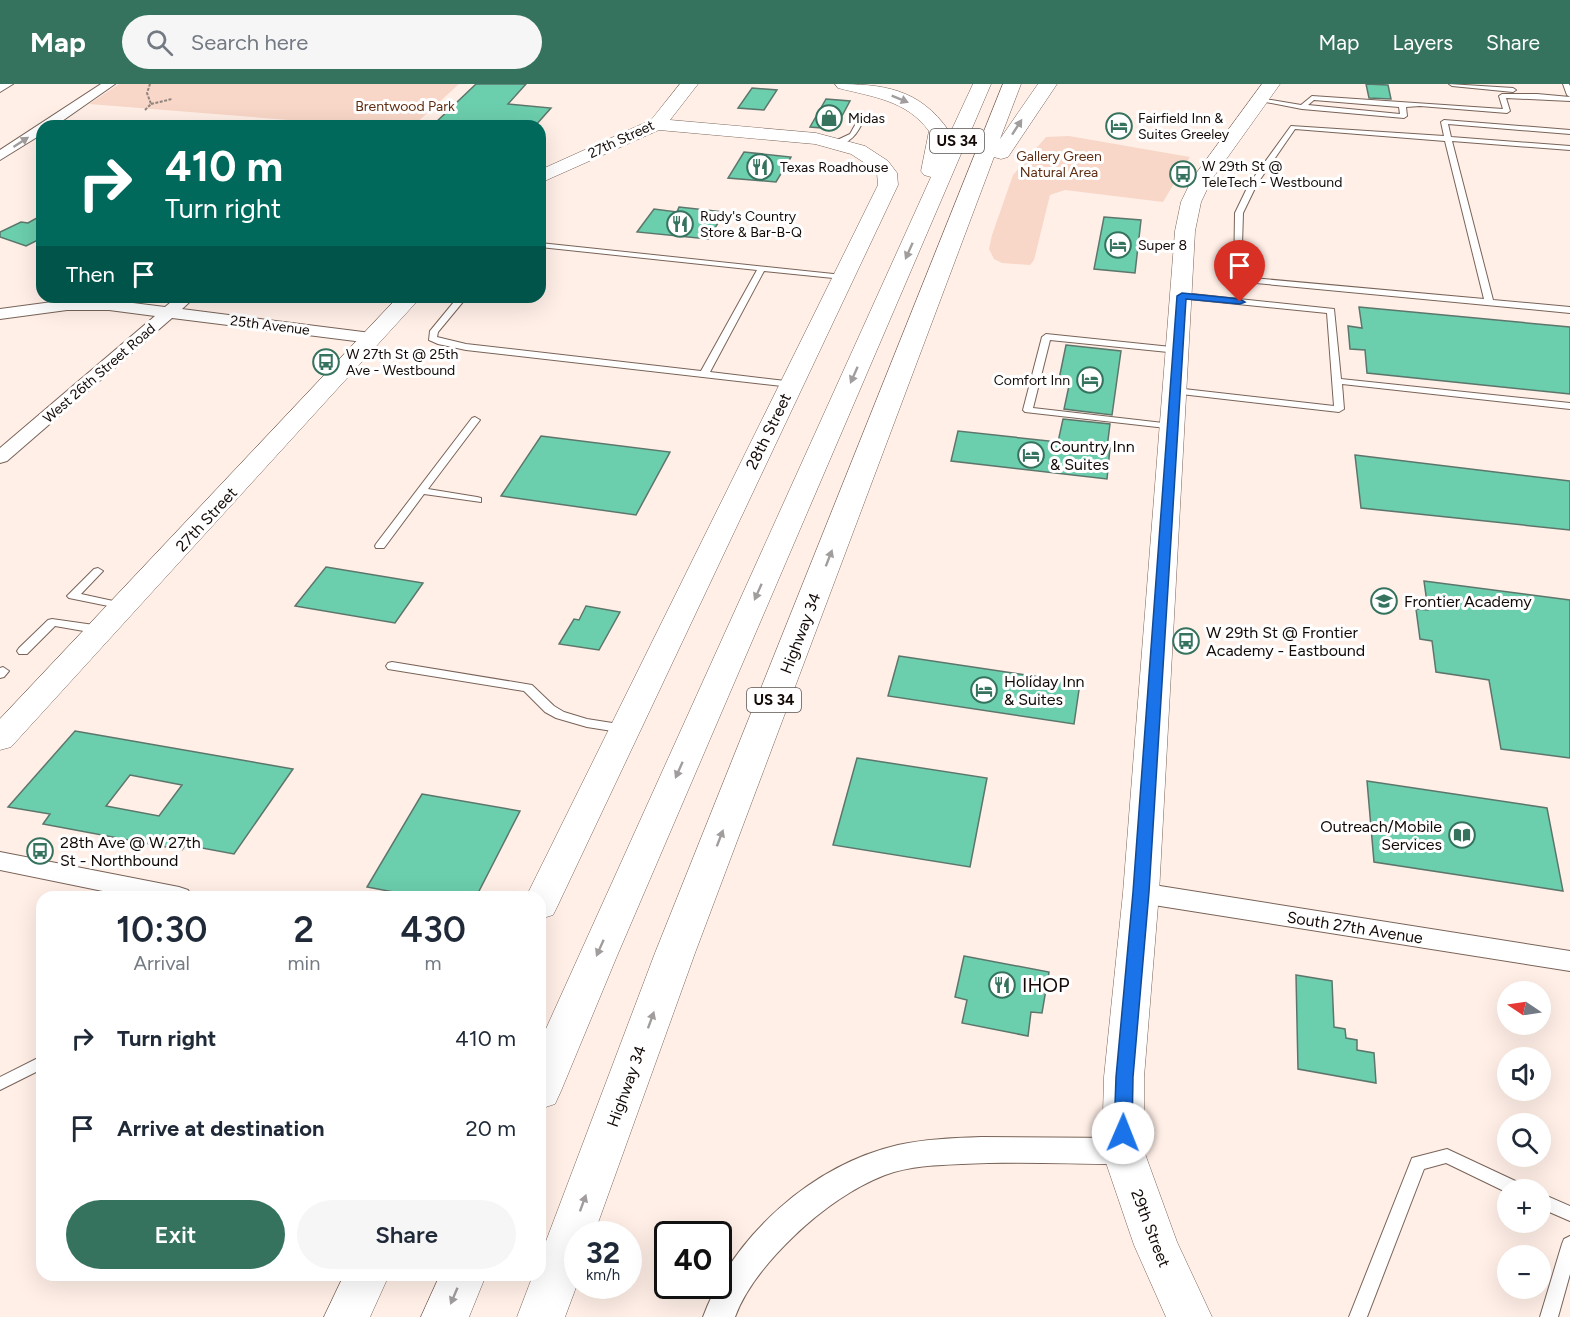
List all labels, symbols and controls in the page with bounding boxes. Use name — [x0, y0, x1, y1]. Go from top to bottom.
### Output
search box — [122, 15, 542, 69]
text: Map — [30, 25, 86, 59]
icon: search — [143, 26, 176, 59]
text: Search here — [191, 29, 308, 56]
text: Map — [1319, 30, 1359, 55]
text: Layers — [1392, 30, 1453, 55]
text: Share — [1486, 30, 1540, 55]
one-way arrow — [892, 94, 910, 104]
park label: Brentwood Park — [355, 98, 455, 115]
shop icon: Midas — [814, 103, 844, 133]
place label: Midas — [848, 110, 885, 127]
place label: Fairfield Inn & Suites Greeley — [1138, 110, 1230, 143]
hotel icon: Fairfield Inn & Suites Greeley — [1104, 111, 1134, 141]
street label: 27th Street — [585, 117, 657, 162]
one-way arrow — [1011, 119, 1022, 135]
road number: US 34 — [930, 129, 984, 153]
one-way arrow — [13, 137, 29, 148]
text: 410 m — [165, 141, 283, 192]
icon: right — [66, 144, 144, 222]
park label: Gallery Green Natural Area — [1016, 148, 1102, 181]
restaurant icon: Texas Roadhouse — [745, 152, 775, 182]
place label: W 29th St @ TeleTech - Westbound — [1202, 158, 1342, 191]
place label: Texas Roadhouse — [780, 159, 889, 176]
bus stop icon: W 29th St @ TeleTech - Westbound — [1168, 159, 1198, 189]
text: Turn right — [165, 192, 281, 225]
place label: Rudy's Country Store & Bar-B-Q — [700, 208, 802, 241]
restaurant icon: Rudy's Country Store & Bar-B-Q — [665, 209, 695, 239]
hotel icon: Super 8 — [1103, 230, 1133, 260]
place label: Super 8 — [1138, 237, 1187, 254]
pin — [1214, 240, 1265, 302]
one-way arrow — [904, 243, 914, 261]
icon: arrive — [1223, 249, 1256, 282]
icon: arrive — [127, 258, 160, 291]
text: Then — [66, 261, 115, 288]
street label: 25th Avenue — [229, 312, 311, 339]
street label: West 26th Street Road — [40, 320, 159, 427]
place label: W 27th St @ 25th Ave - Westbound — [346, 346, 459, 379]
bus stop icon: W 27th St @ 25th Ave - Westbound — [311, 347, 341, 377]
hotel icon: Comfort Inn — [1075, 365, 1105, 395]
one-way arrow — [849, 366, 859, 384]
place label: Comfort Inn — [994, 372, 1070, 389]
street label: 28th Street — [742, 390, 795, 472]
place label: Country Inn & Suites — [1050, 437, 1135, 474]
hotel icon: Country Inn & Suites — [1016, 440, 1046, 470]
street label: 27th Street — [172, 483, 241, 556]
one-way arrow — [825, 549, 834, 567]
one-way arrow — [753, 583, 763, 601]
school or university icon: Frontier Academy — [1369, 586, 1399, 616]
street label: Highway 34 — [776, 590, 825, 676]
place label: Frontier Academy — [1404, 592, 1532, 611]
place label: W 29th St @ Frontier Academy - Eastbound — [1206, 623, 1365, 660]
bus stop icon: W 29th St @ Frontier Academy - Eastbound — [1171, 626, 1201, 656]
place label: Holiday Inn & Suites — [1004, 672, 1085, 709]
hotel icon: Holiday Inn & Suites — [969, 675, 999, 705]
road number: US 34 — [747, 688, 801, 712]
one-way arrow — [674, 761, 684, 779]
place label: Outreach/Mobile Services — [1320, 817, 1442, 854]
library icon: Outreach/Mobile Services — [1447, 820, 1477, 850]
one-way arrow — [716, 829, 725, 847]
place label: 28th Ave @ W 27th St - Northbound — [60, 833, 201, 870]
bus stop icon: 28th Ave @ W 27th St - Northbound — [25, 836, 55, 866]
street label: South 27th Avenue — [1286, 907, 1425, 948]
text: 10:30 — [116, 908, 208, 951]
text: 2 — [294, 908, 314, 951]
text: 430 — [400, 908, 466, 951]
one-way arrow — [596, 940, 605, 957]
text: Arrival — [134, 951, 190, 975]
text: min — [287, 951, 320, 975]
text: m — [425, 951, 442, 975]
restaurant icon: IHOP — [987, 970, 1017, 1000]
place label: IHOP — [1022, 973, 1070, 997]
north arrow — [1497, 981, 1551, 1035]
map controls — [1497, 981, 1551, 1299]
one-way arrow — [646, 1011, 656, 1029]
icon: right — [66, 1022, 99, 1055]
text: Turn right — [117, 1025, 216, 1052]
text: 410 m — [455, 1025, 516, 1052]
street label: Highway 34 — [603, 1043, 650, 1130]
button: sound — [1497, 1047, 1551, 1101]
position arrow — [1091, 1101, 1155, 1165]
icon: arrive — [66, 1112, 99, 1145]
button: search — [1497, 1113, 1551, 1167]
text: Arrive at destination — [117, 1115, 325, 1142]
text: 20 m — [465, 1115, 516, 1142]
button: + — [1497, 1179, 1551, 1233]
street label: 29th Street — [1127, 1187, 1174, 1270]
one-way arrow — [579, 1194, 589, 1212]
button: Exit — [66, 1200, 285, 1269]
button: Share — [297, 1200, 516, 1269]
speed limit sign: 40 — [654, 1221, 732, 1299]
text: 32 — [586, 1234, 620, 1271]
button: − — [1497, 1245, 1551, 1299]
text: km/h — [586, 1266, 620, 1284]
one-way arrow — [449, 1287, 458, 1305]

